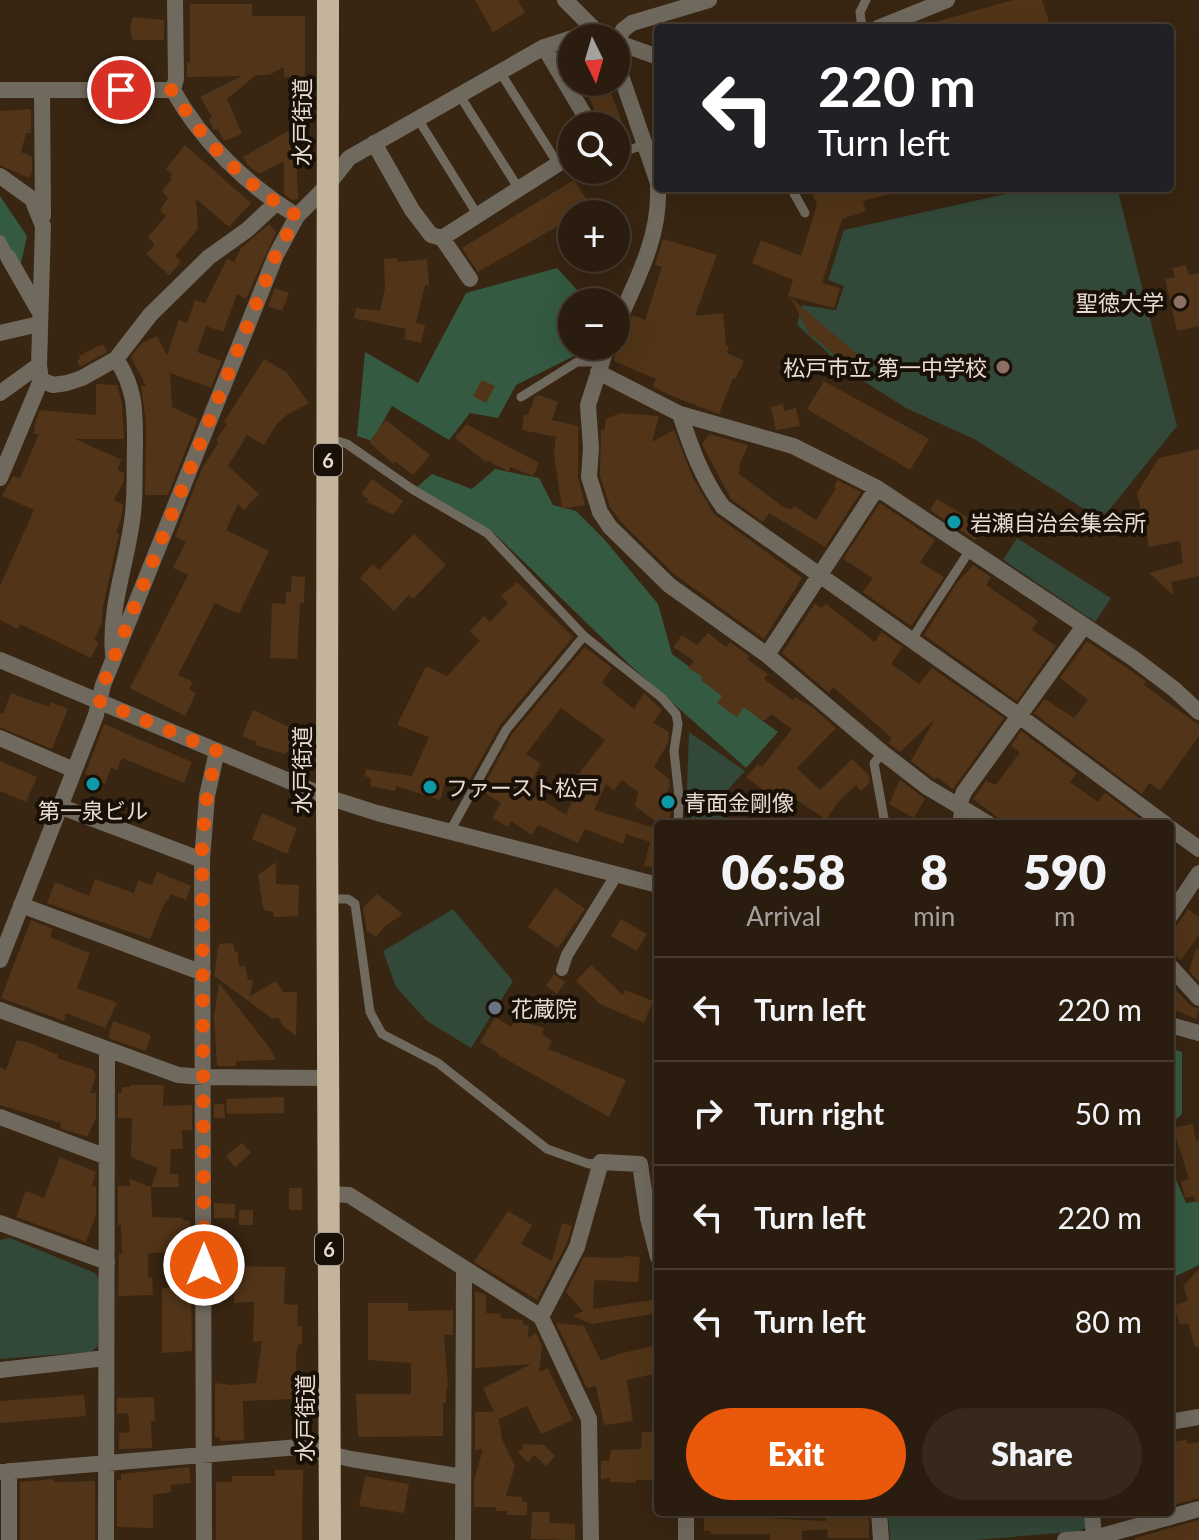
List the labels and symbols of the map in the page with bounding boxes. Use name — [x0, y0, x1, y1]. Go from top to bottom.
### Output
north arrow — [558, 24, 630, 96]
pin — [87, 56, 155, 124]
street label: 水戸街道 — [288, 78, 315, 166]
place label: 聖徳大学 — [1076, 289, 1164, 316]
marker: 聖徳大学 — [1171, 293, 1189, 311]
place label: 松戸市立 第一中学校 — [783, 354, 987, 381]
marker: 松戸市立 第一中学校 — [994, 358, 1012, 376]
road number: 6 — [314, 444, 342, 476]
place label: 岩瀬自治会集会所 — [970, 509, 1146, 536]
marker: 岩瀬自治会集会所 — [945, 513, 963, 531]
street label: 水戸街道 — [288, 726, 315, 814]
place label: ファースト松戸 — [446, 774, 599, 801]
marker: 第一泉ビル — [84, 775, 102, 793]
marker: ファースト松戸 — [421, 778, 439, 796]
place label: 青面金剛像 — [684, 789, 794, 816]
marker: 青面金剛像 — [659, 793, 677, 811]
place label: 第一泉ビル — [38, 797, 148, 824]
place label: 花蔵院 — [511, 995, 577, 1022]
marker: 花蔵院 — [486, 999, 504, 1017]
position arrow — [162, 1223, 246, 1307]
road number: 6 — [315, 1233, 343, 1265]
street label: 水戸街道 — [291, 1374, 318, 1462]

